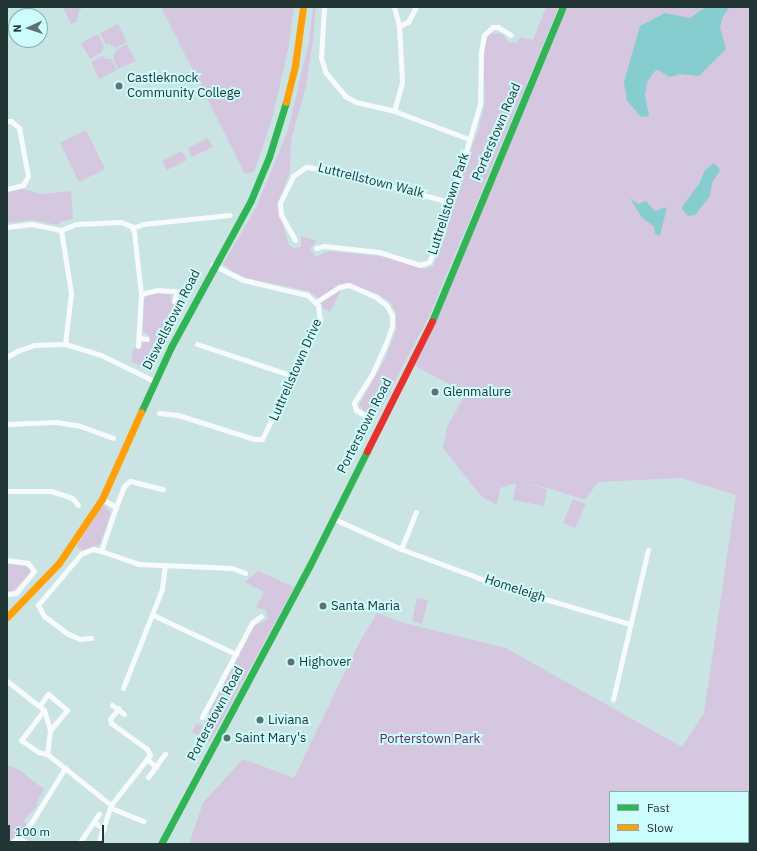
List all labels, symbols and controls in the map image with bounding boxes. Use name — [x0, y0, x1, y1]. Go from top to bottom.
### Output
north arrow — [8, 8, 48, 48]
text: N — [10, 24, 24, 33]
place label: Castleknock Community College — [127, 71, 241, 102]
marker: Castleknock Community College — [114, 81, 124, 91]
street label: Porterstown Road — [469, 81, 525, 183]
street label: Luttrellstown Park — [425, 151, 473, 257]
street label: Luttrellstown Walk — [316, 160, 426, 202]
street label: Diswellstown Road — [140, 267, 204, 373]
street label: Luttrellstown Drive — [266, 316, 326, 424]
street label: Porterstown Road — [334, 376, 396, 476]
place label: Glenmalure — [443, 384, 511, 400]
marker: Glenmalure — [430, 387, 440, 397]
street label: Homeleigh — [483, 572, 547, 606]
place label: Santa Maria — [331, 598, 400, 614]
marker: Santa Maria — [318, 601, 328, 611]
place label: Highover — [299, 654, 351, 670]
marker: Highover — [286, 657, 296, 667]
street label: Porterstown Road — [185, 664, 247, 764]
place label: Liviana — [268, 712, 309, 728]
marker: Liviana — [255, 715, 265, 725]
place label: Saint Mary's — [235, 730, 306, 746]
park label: Porterstown Park — [380, 731, 480, 747]
marker: Saint Mary's — [222, 733, 232, 743]
legend — [609, 791, 749, 843]
text: Fast — [647, 800, 670, 815]
scale bar — [10, 817, 106, 843]
text: Slow — [647, 820, 673, 835]
text: 100 m — [15, 824, 50, 839]

